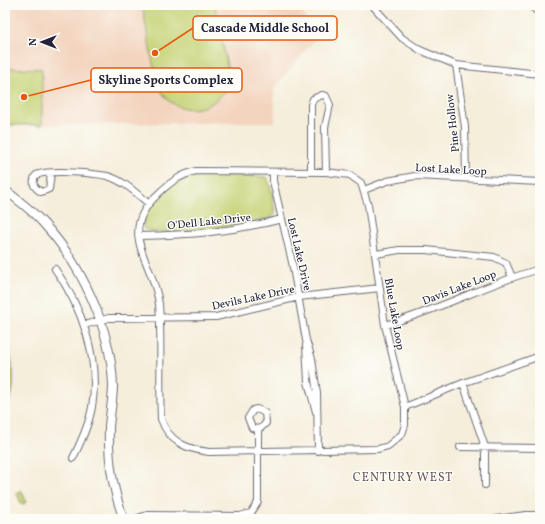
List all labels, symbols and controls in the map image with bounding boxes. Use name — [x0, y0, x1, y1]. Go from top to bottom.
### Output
callout: Cascade Middle School — [193, 16, 337, 40]
text: Cascade Middle School — [201, 21, 329, 37]
north arrow — [22, 22, 62, 62]
text: N — [26, 38, 41, 46]
callout: Skyline Sports Complex — [91, 68, 242, 92]
text: Skyline Sports Complex — [99, 73, 234, 89]
street label: Pine Hollow — [443, 92, 464, 153]
street label: Lost Lake Loop — [415, 161, 487, 180]
street label: O'Dell Lake Drive — [167, 211, 252, 234]
street label: Lost Lake Drive — [283, 216, 314, 292]
street label: Davis Lake Loop — [420, 267, 499, 309]
street label: Blue Lake Loop — [380, 277, 407, 351]
street label: Devils Lake Drive — [211, 282, 296, 315]
district label: CENTURY WEST — [353, 470, 453, 486]

